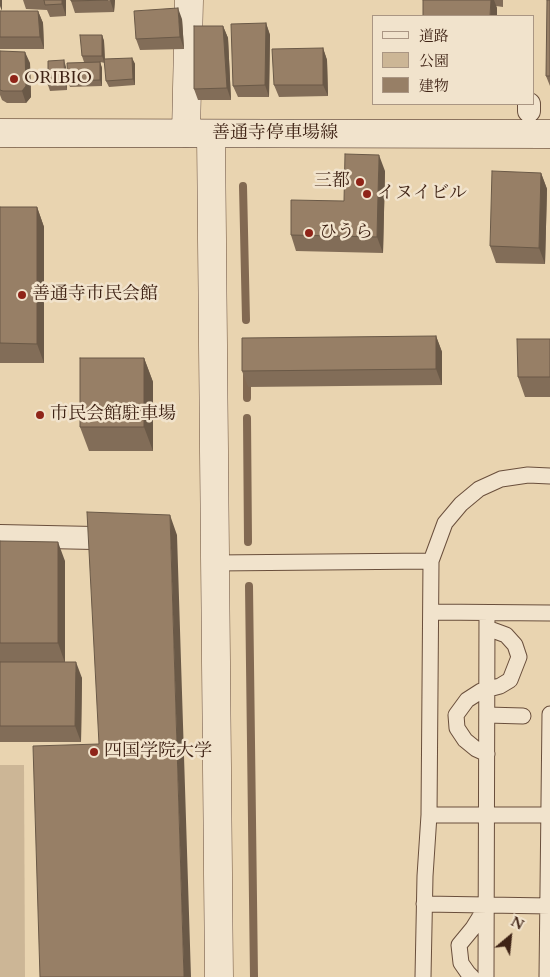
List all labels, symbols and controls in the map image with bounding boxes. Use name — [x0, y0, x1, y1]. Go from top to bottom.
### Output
legend — [372, 15, 535, 105]
text: 道路 — [419, 26, 449, 46]
text: 公園 — [419, 51, 449, 71]
place label: ORIBIO — [24, 68, 92, 90]
marker: ORIBIO — [8, 73, 20, 85]
text: 建物 — [419, 76, 449, 96]
street label: 善通寺停車場線 — [212, 123, 338, 145]
place label: 三都 — [314, 171, 350, 193]
marker: 三都 — [354, 176, 366, 188]
place label: イヌイビル — [377, 183, 467, 205]
marker: イヌイビル — [361, 188, 373, 200]
place label: ひうら — [319, 222, 373, 244]
marker: ひうら — [303, 227, 315, 239]
place label: 善通寺市民会館 — [32, 284, 158, 306]
marker: 善通寺市民会館 — [16, 289, 28, 301]
place label: 市民会館駐車場 — [50, 404, 176, 426]
marker: 市民会館駐車場 — [34, 409, 46, 421]
place label: 四国学院大学 — [104, 741, 212, 763]
marker: 四国学院大学 — [88, 746, 100, 758]
north arrow — [485, 912, 535, 962]
text: N — [507, 912, 527, 935]

